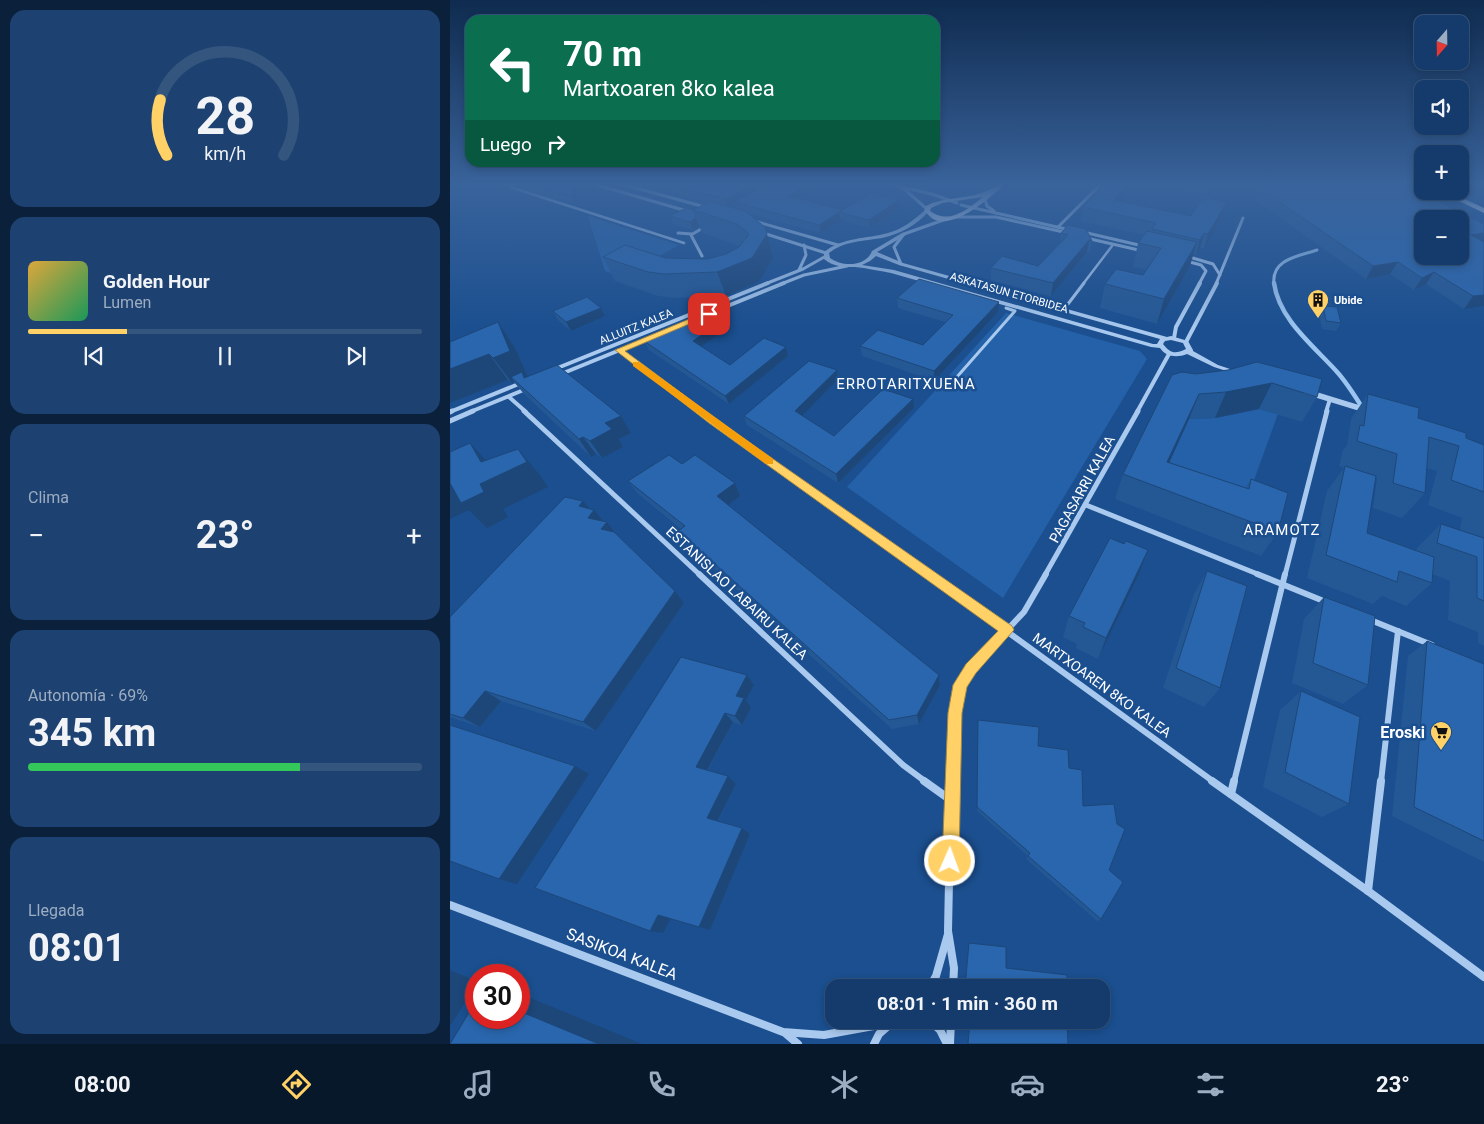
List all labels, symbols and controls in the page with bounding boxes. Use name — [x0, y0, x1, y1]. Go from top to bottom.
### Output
north arrow — [1414, 15, 1469, 70]
map controls — [1414, 15, 1469, 265]
text: 70 m — [563, 34, 642, 75]
icon: left — [480, 35, 545, 100]
text: Martxoaren 8ko kalea — [563, 76, 775, 101]
button: sound — [1414, 80, 1469, 135]
text: 28 — [195, 86, 255, 147]
icon: right — [542, 130, 570, 158]
text: Luego — [480, 133, 532, 156]
text: km/h — [204, 143, 246, 164]
button: + — [1414, 145, 1469, 200]
button: − — [1414, 210, 1469, 265]
text: Golden Hour — [103, 270, 210, 293]
street label: ASKATASUN ETORBIDEA — [948, 270, 1070, 316]
building icon: Ubide — [1306, 288, 1330, 319]
text: Lumen — [103, 293, 151, 312]
pin — [688, 293, 730, 335]
place label: Ubide — [1334, 294, 1363, 307]
icon: arrive — [695, 300, 723, 328]
street label: ALLUITZ KALEA — [597, 306, 675, 348]
icon: previous — [80, 342, 108, 370]
icon: pause — [211, 342, 239, 370]
icon: next — [342, 342, 370, 370]
district label: ERROTARITXUENA — [836, 375, 976, 393]
street label: PAGASARRI KALEA — [1046, 433, 1118, 545]
text: Clima — [28, 488, 69, 507]
text: 23° — [196, 513, 254, 557]
text: − — [28, 519, 44, 552]
text: + — [406, 519, 422, 552]
district label: ARAMOTZ — [1244, 521, 1320, 539]
street label: ESTANISLAO LABAIRU KALEA — [663, 523, 811, 663]
street label: MARTXOAREN 8KO KALEA — [1030, 629, 1174, 741]
text: Autonomía · 69% — [28, 686, 148, 705]
text: 345 km — [28, 711, 156, 755]
supermarket icon: Eroski — [1429, 720, 1453, 751]
place label: Eroski — [1380, 723, 1425, 742]
position arrow — [923, 834, 975, 886]
text: Llegada — [28, 901, 84, 920]
street label: SASIKOA KALEA — [564, 924, 681, 984]
text: 08:01 — [28, 926, 126, 970]
speed limit sign: 30 — [465, 964, 530, 1029]
text: 08:01 · 1 min · 360 m — [877, 992, 1058, 1015]
icon: directions — [279, 1067, 314, 1102]
icon: music — [461, 1067, 496, 1102]
icon: phone — [644, 1067, 679, 1102]
icon: climate — [827, 1067, 862, 1102]
icon: car — [1010, 1067, 1045, 1102]
icon: filters — [1193, 1067, 1228, 1102]
text: 08:00 — [74, 1072, 131, 1097]
text: 23° — [1376, 1072, 1410, 1097]

